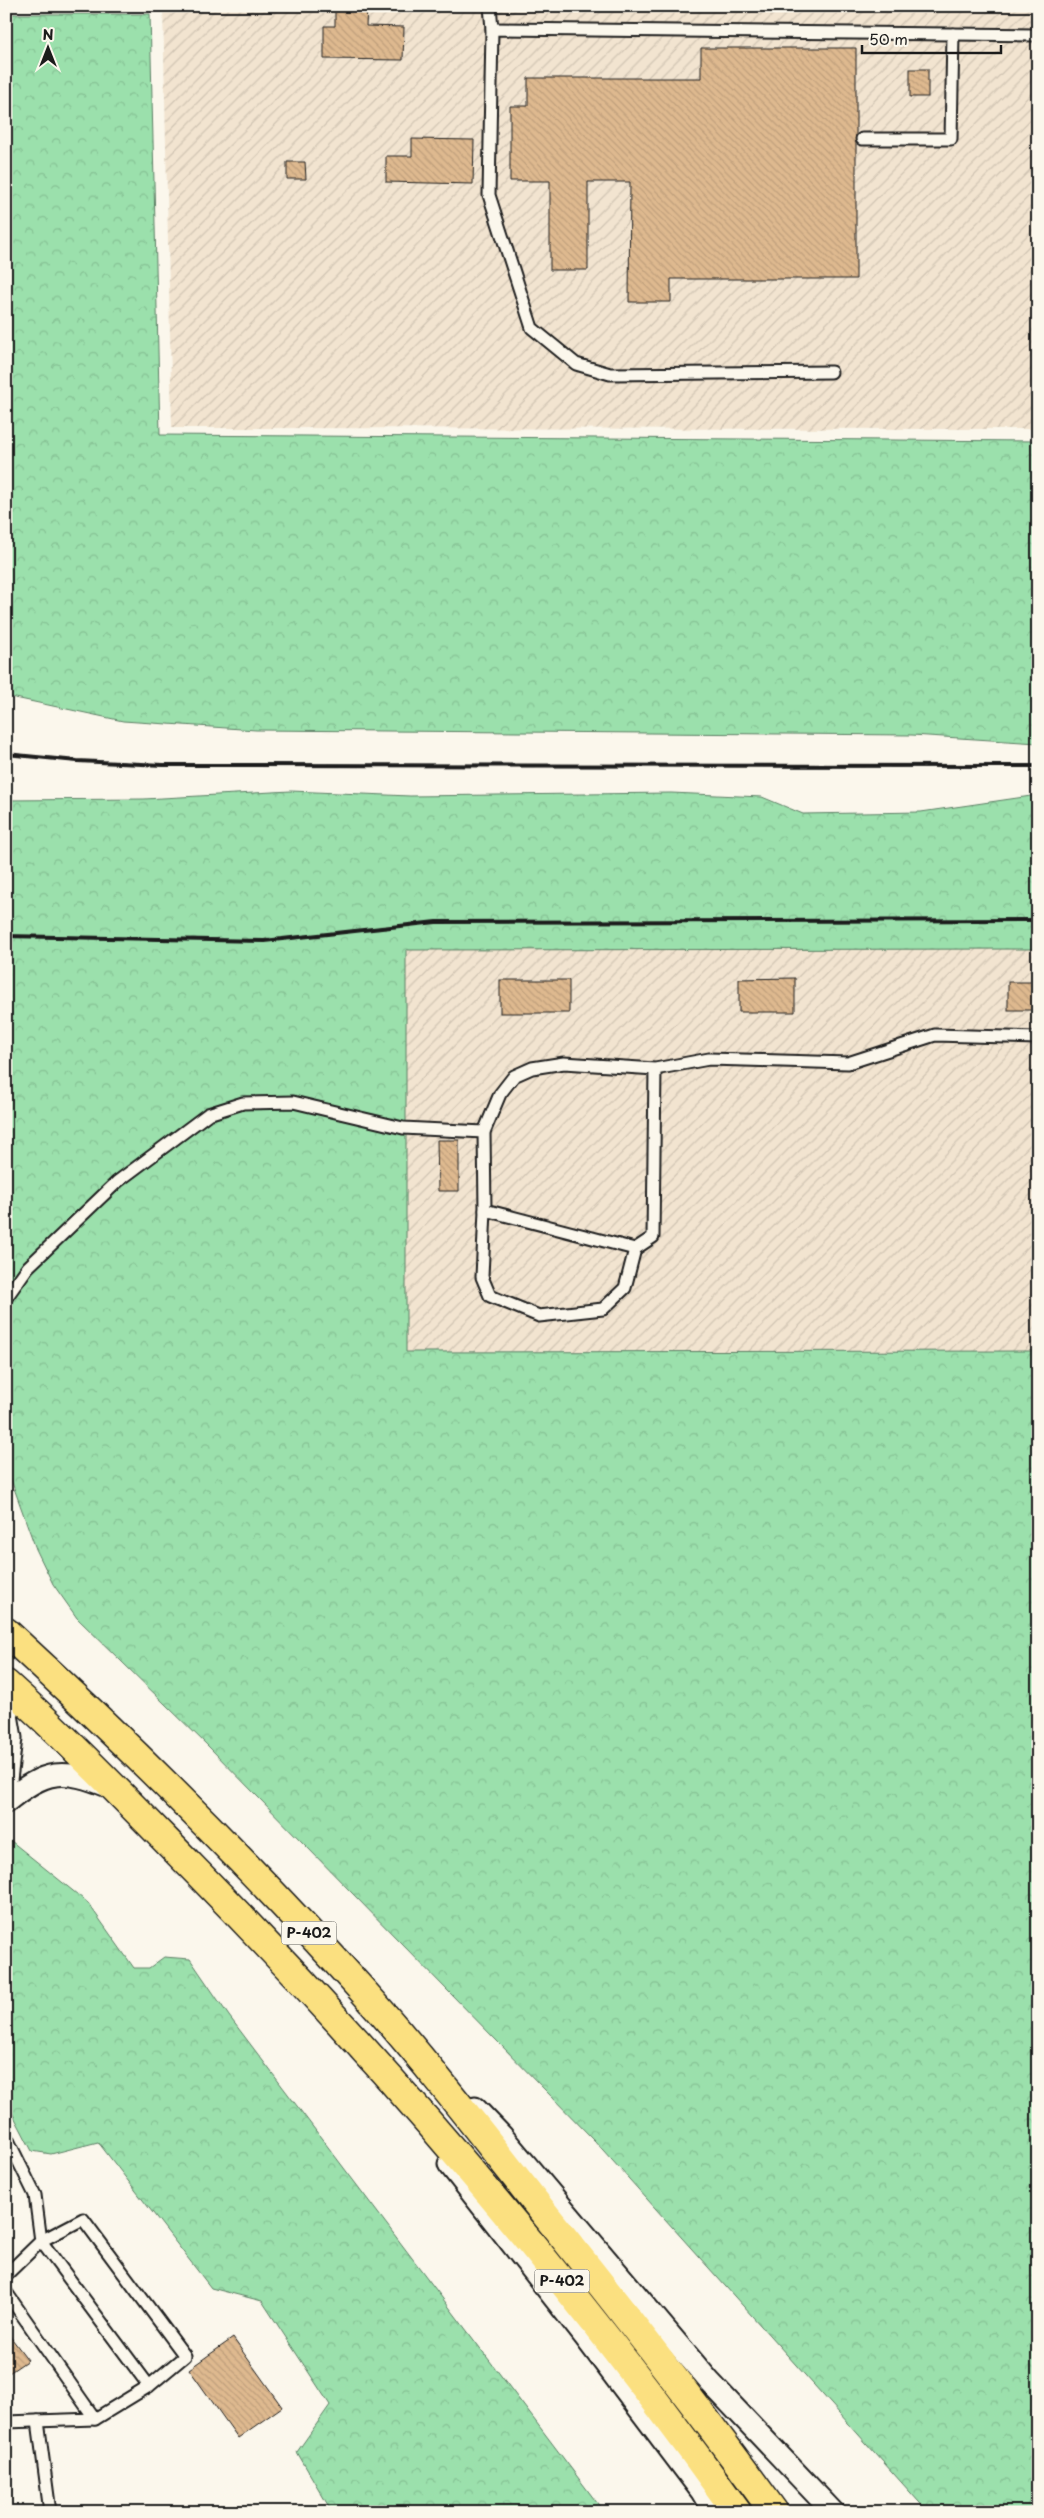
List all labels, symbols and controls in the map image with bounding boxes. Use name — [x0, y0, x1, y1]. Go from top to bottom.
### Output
north arrow — [22, 22, 72, 72]
scale bar — [862, 22, 1000, 54]
text: N — [42, 24, 54, 45]
text: 50 m — [869, 27, 908, 50]
road number: Р-402 — [282, 1922, 336, 1945]
road number: Р-402 — [534, 2270, 590, 2292]

